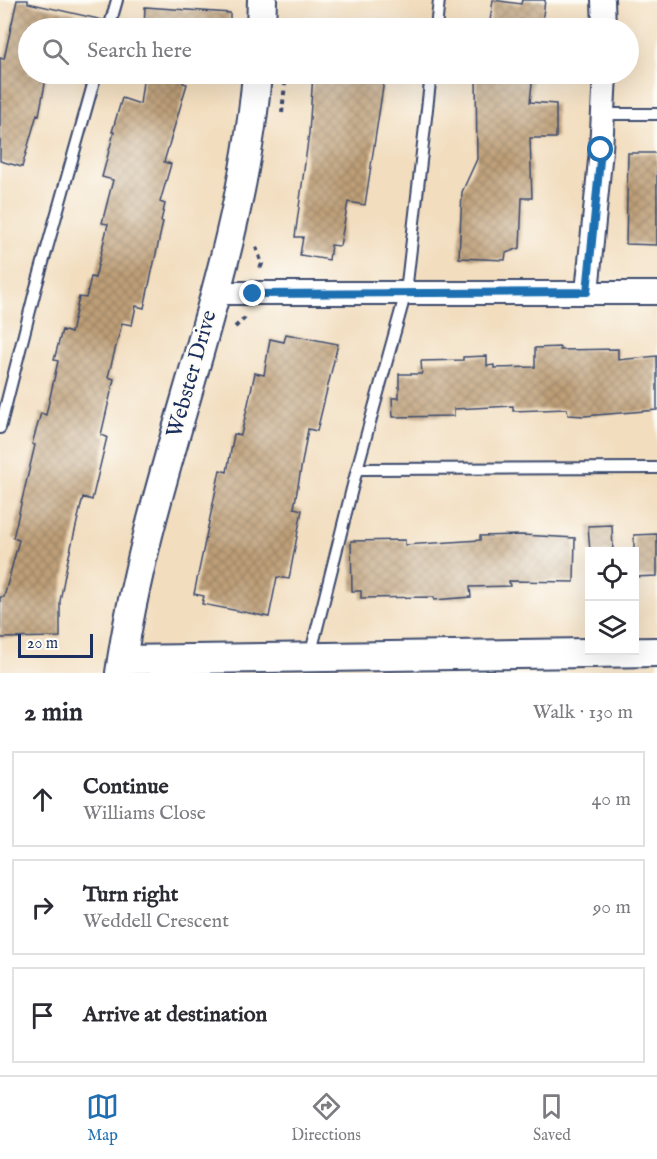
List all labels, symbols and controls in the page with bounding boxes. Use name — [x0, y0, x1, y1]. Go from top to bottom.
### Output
search box — [18, 18, 639, 84]
icon: search — [39, 35, 72, 68]
text: Search here — [87, 37, 192, 65]
route start — [587, 136, 613, 162]
route end — [239, 280, 265, 306]
street label: Webster Drive — [160, 307, 224, 441]
map controls — [585, 547, 639, 655]
button: locate — [585, 547, 639, 601]
button: layers — [585, 601, 639, 655]
scale bar — [18, 631, 93, 658]
text: 20 m — [27, 634, 58, 654]
text: 2 min — [24, 696, 83, 729]
text: Walk · 130 m — [533, 700, 633, 725]
text: Continue — [83, 773, 169, 801]
icon: ahead — [26, 783, 59, 816]
text: 40 m — [592, 787, 631, 812]
text: Williams Close — [83, 801, 206, 826]
text: Turn right — [83, 881, 178, 909]
icon: right — [26, 891, 59, 924]
text: 90 m — [593, 895, 631, 920]
text: Weddell Crescent — [83, 909, 229, 934]
icon: arrive — [26, 999, 59, 1032]
text: Arrive at destination — [83, 1001, 267, 1029]
tab: Map — [86, 1090, 119, 1146]
tab: Directions — [291, 1090, 361, 1146]
tab: Saved — [533, 1090, 571, 1146]

